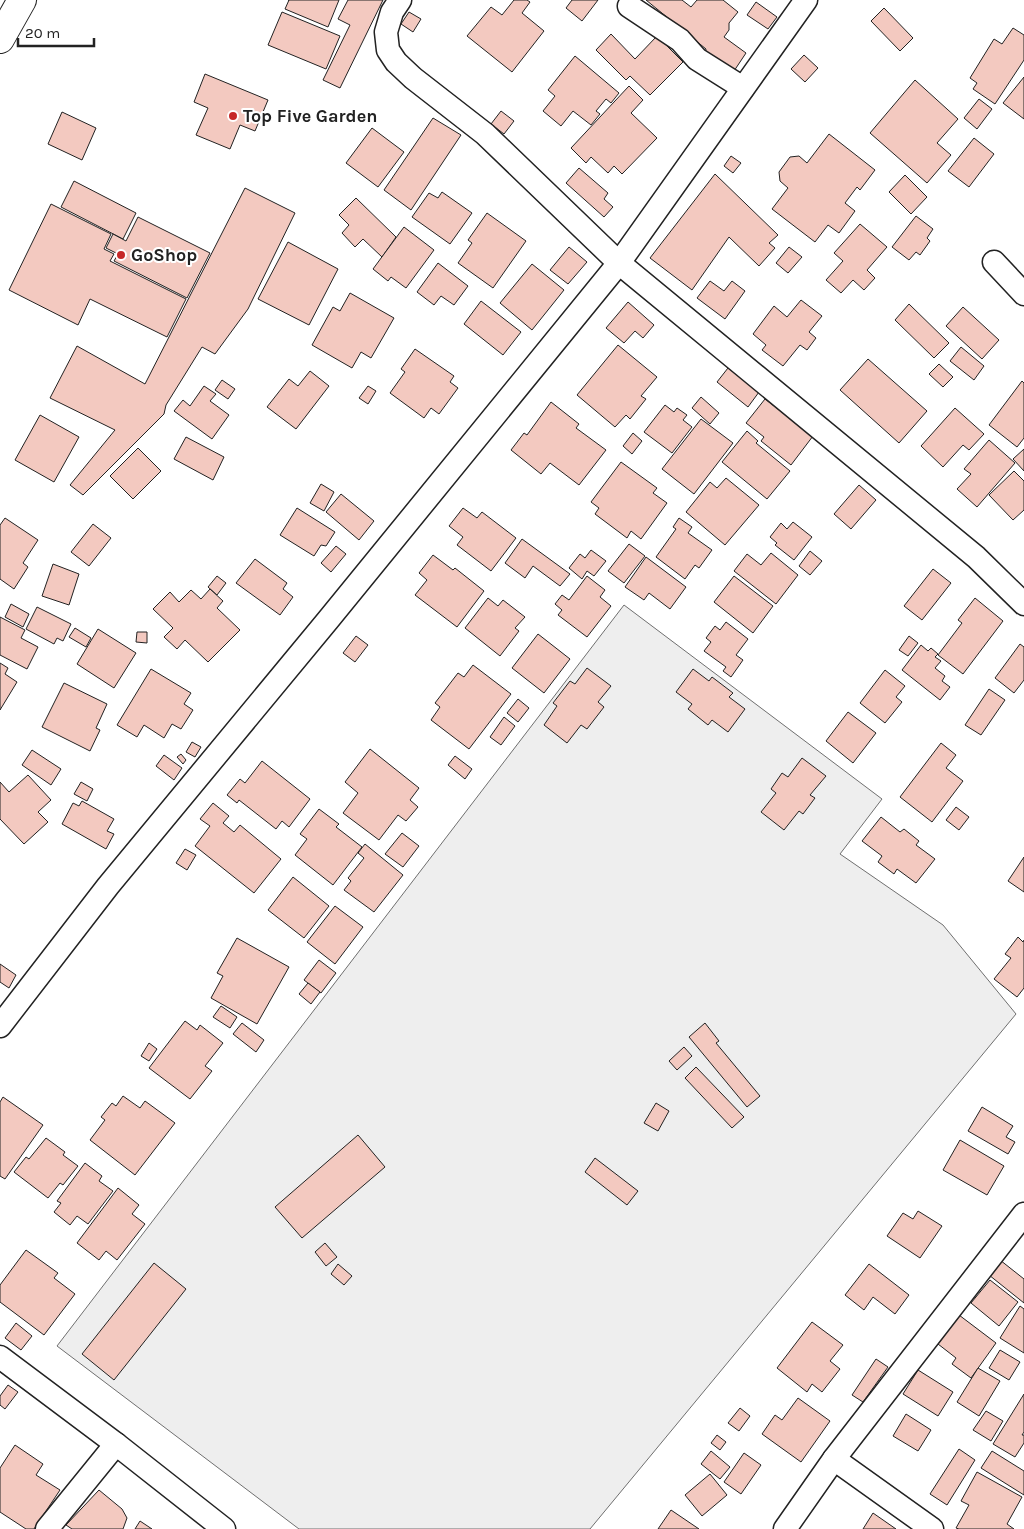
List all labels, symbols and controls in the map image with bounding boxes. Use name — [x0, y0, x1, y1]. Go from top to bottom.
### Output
scale bar — [18, 15, 94, 47]
text: 20 m — [25, 24, 60, 42]
place label: Top Five Garden — [243, 105, 377, 127]
marker: Top Five Garden — [227, 110, 239, 122]
place label: GoShop — [131, 244, 197, 266]
marker: GoShop — [115, 249, 127, 261]

